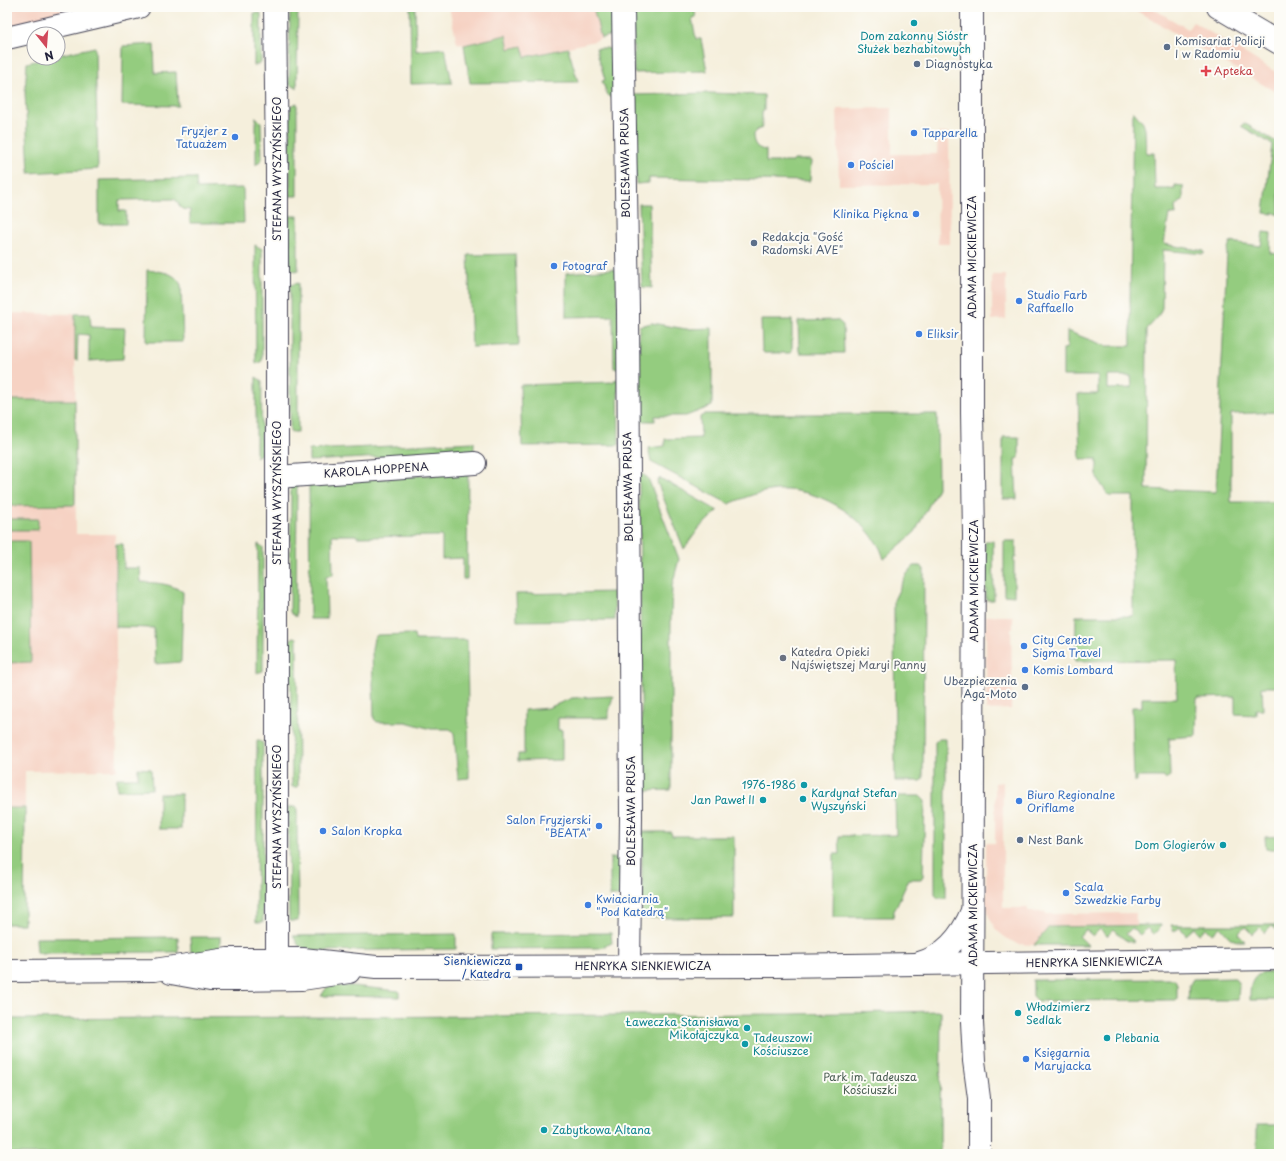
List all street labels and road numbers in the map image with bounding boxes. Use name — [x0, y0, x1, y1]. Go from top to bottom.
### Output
street label: STEFANA WYSZYŃSKIEGO — [268, 97, 285, 241]
street label: BOLESŁAWA PRUSA — [615, 108, 634, 218]
street label: ADAMA MICKIEWICZA — [963, 195, 980, 319]
street label: STEFANA WYSZYŃSKIEGO — [268, 421, 285, 565]
street label: BOLESŁAWA PRUSA — [618, 432, 637, 542]
street label: KAROLA HOPPENA — [323, 457, 429, 482]
street label: ADAMA MICKIEWICZA — [965, 519, 982, 643]
street label: STEFANA WYSZYŃSKIEGO — [268, 745, 285, 889]
street label: BOLESŁAWA PRUSA — [622, 756, 639, 866]
street label: ADAMA MICKIEWICZA — [964, 843, 981, 967]
street label: HENRYKA SIENKIEWICZA — [1026, 952, 1162, 971]
street label: HENRYKA SIENKIEWICZA — [575, 957, 711, 974]

